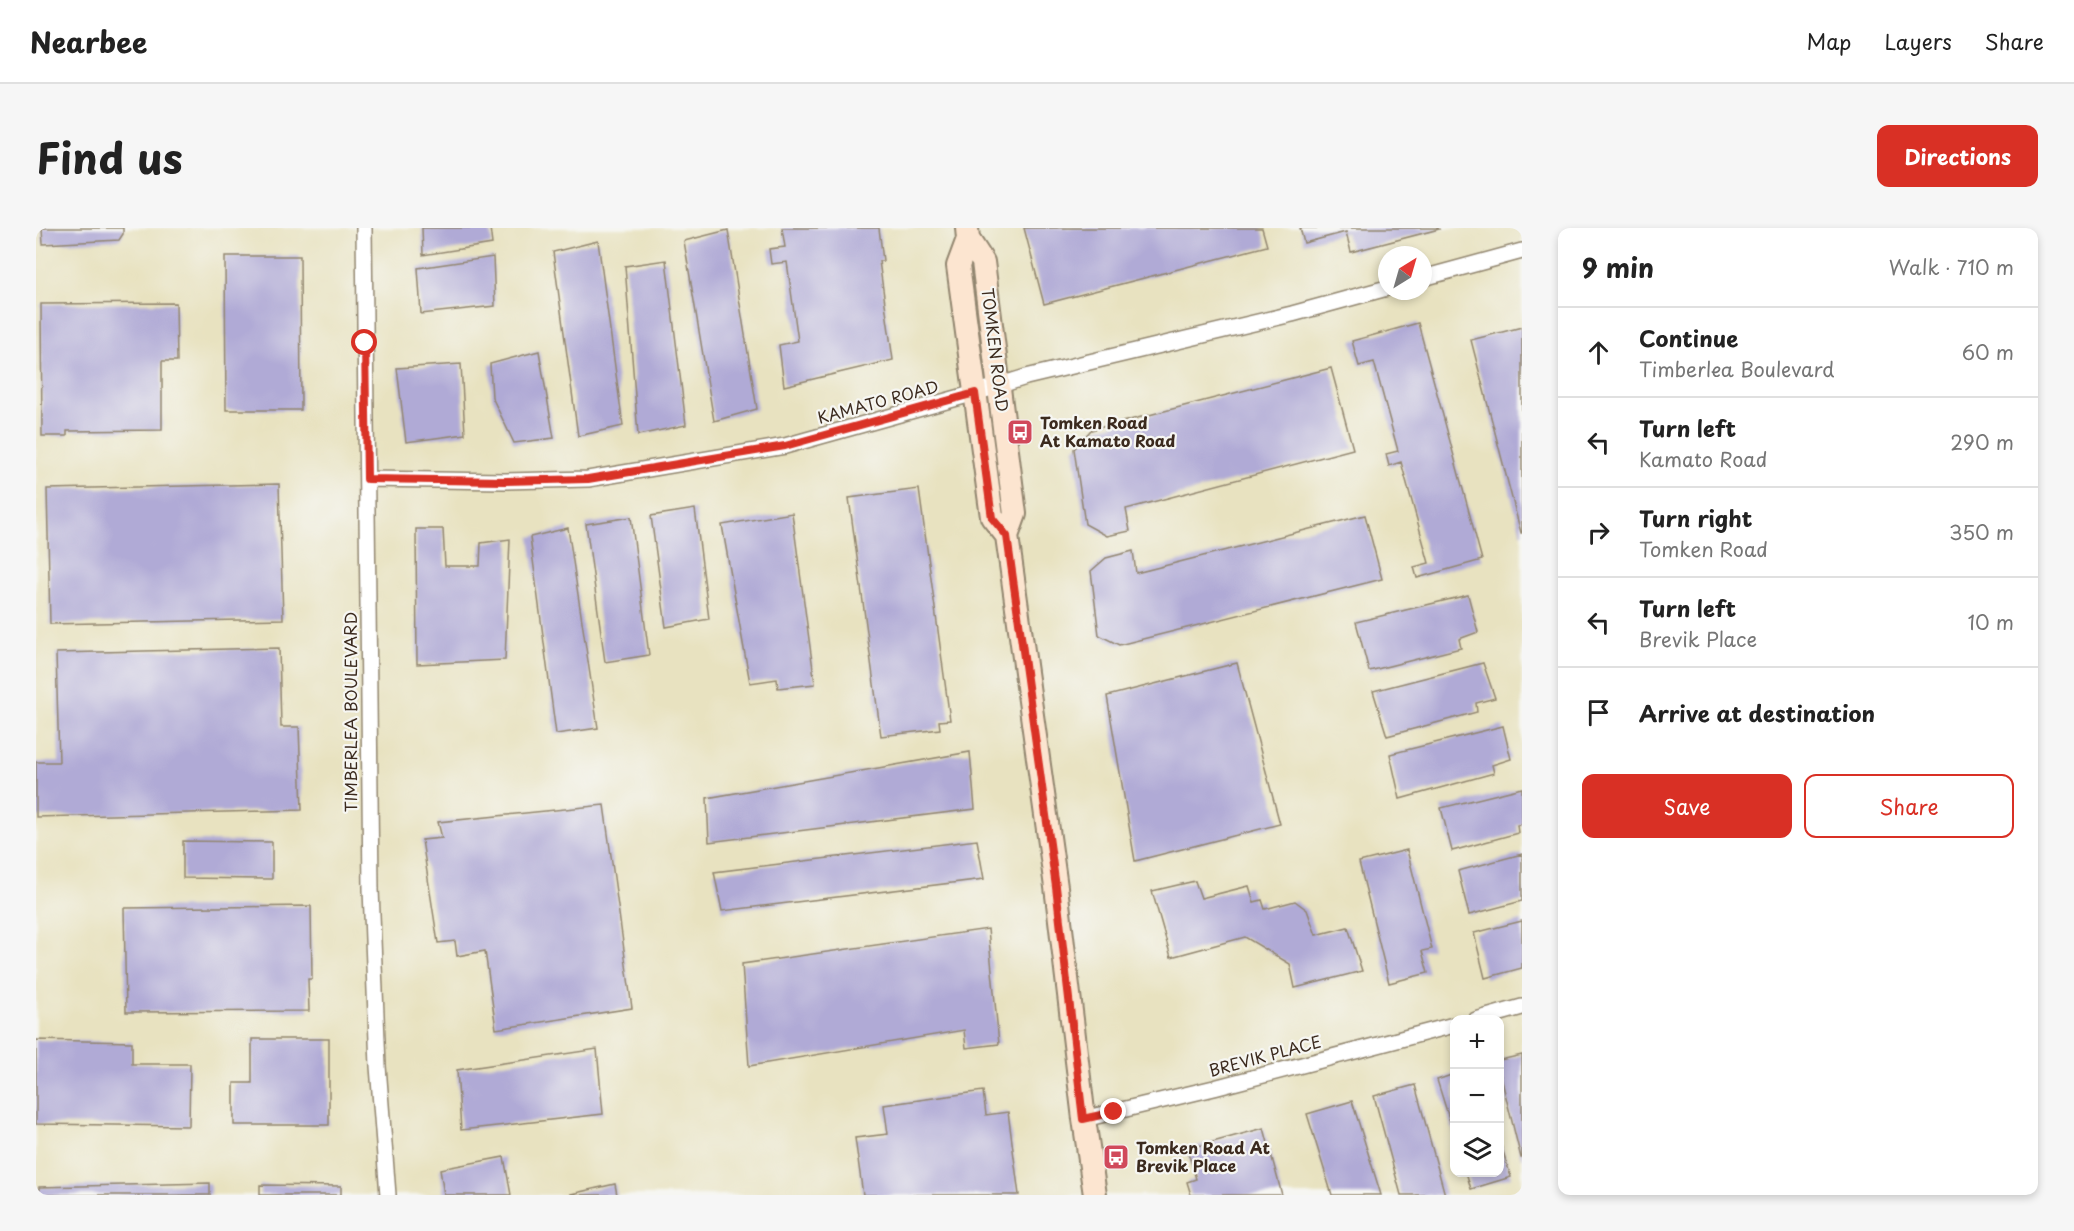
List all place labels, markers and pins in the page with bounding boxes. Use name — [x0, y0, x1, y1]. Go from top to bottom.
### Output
place label: Tomken Road At Kamato Road — [1040, 410, 1176, 452]
bus stop icon: Tomken Road At Kamato Road — [1005, 417, 1035, 447]
place label: Tomken Road At Brevik Place — [1136, 1135, 1271, 1177]
bus stop icon: Tomken Road At Brevik Place — [1101, 1142, 1131, 1172]

